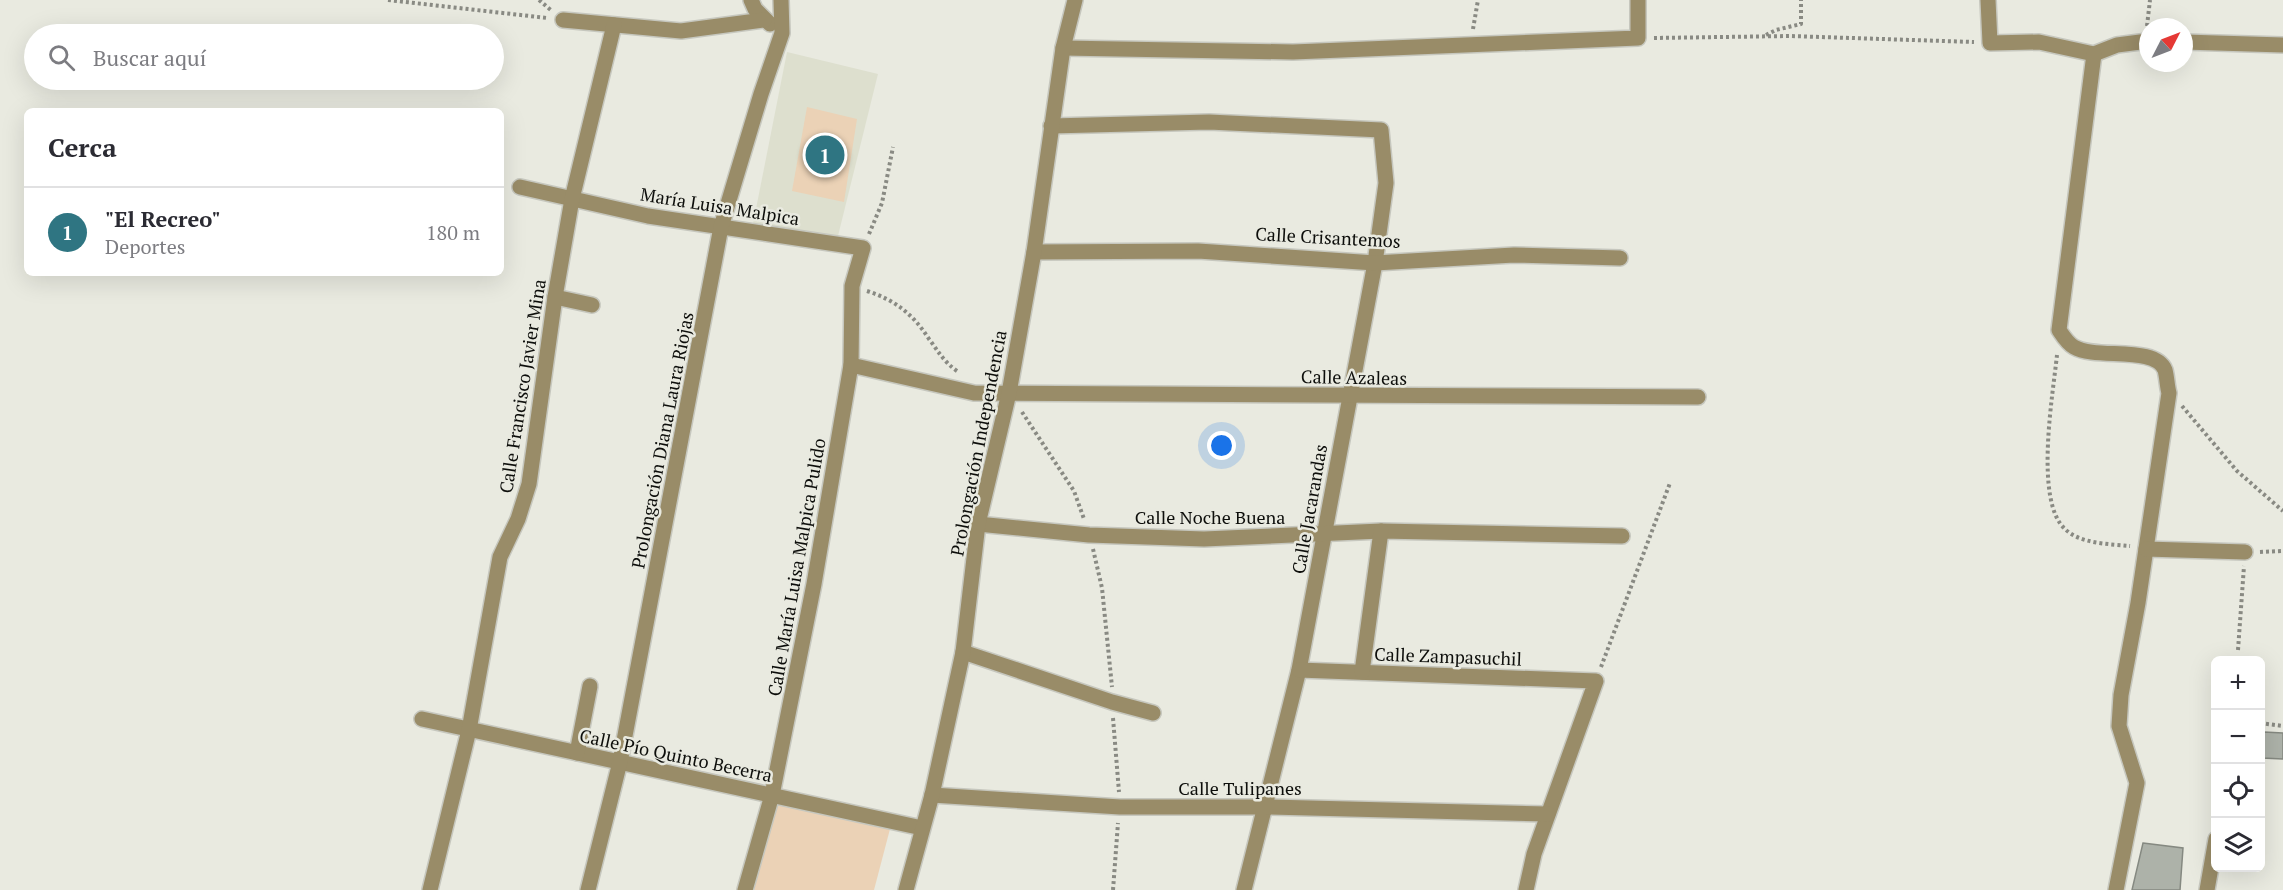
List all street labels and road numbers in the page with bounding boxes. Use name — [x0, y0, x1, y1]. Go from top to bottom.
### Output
street label: María Luisa Malpica — [639, 182, 801, 230]
street label: Calle Crisantemos — [1255, 221, 1401, 253]
street label: Calle Francisco Javier Mina — [493, 277, 551, 495]
street label: Prolongación Diana Laura Riojas — [625, 310, 699, 570]
street label: Prolongación Independencia — [944, 328, 1012, 558]
street label: Calle Azaleas — [1301, 364, 1407, 390]
street label: Calle María Luisa Malpica Pulido — [761, 436, 831, 698]
street label: Calle Jacarandas — [1286, 442, 1332, 576]
street label: Calle Noche Buena — [1135, 505, 1285, 529]
street label: Calle Zampasuchil — [1374, 641, 1522, 671]
street label: Calle Pío Quinto Becerra — [577, 723, 775, 787]
street label: Calle Tulipanes — [1178, 776, 1302, 800]

